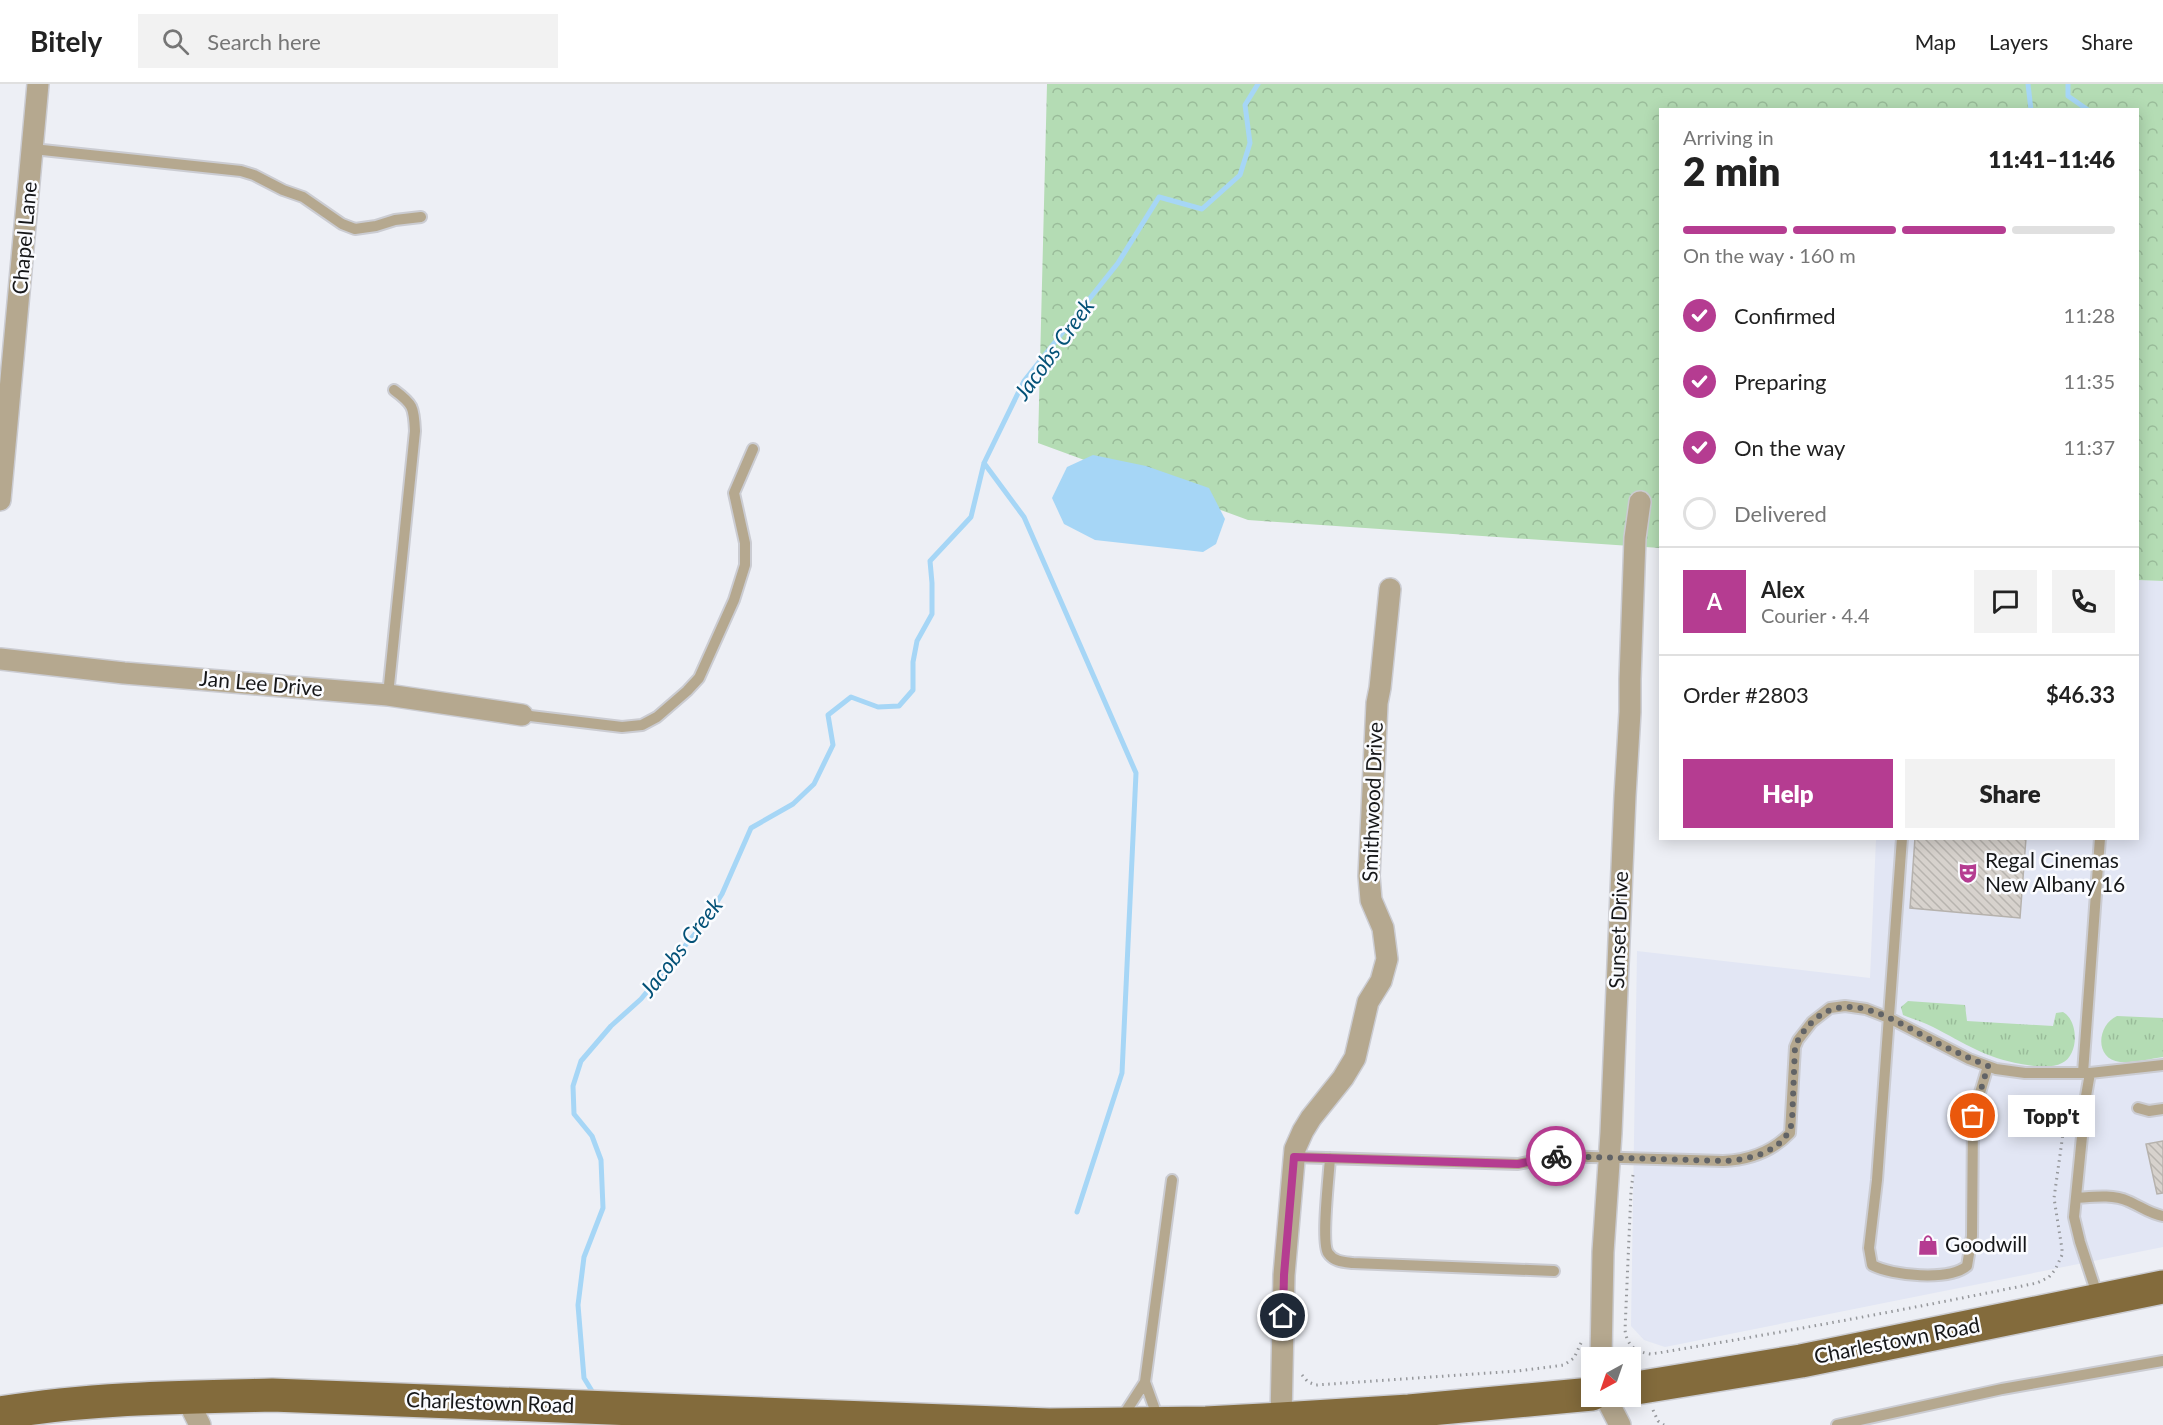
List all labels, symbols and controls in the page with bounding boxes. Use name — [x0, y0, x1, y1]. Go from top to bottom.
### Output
search box — [138, 14, 558, 68]
text: Bitely — [30, 24, 102, 58]
icon: search — [159, 25, 192, 58]
text: Search here — [207, 28, 321, 55]
text: Map — [1915, 29, 1956, 54]
text: Layers — [1989, 29, 2048, 54]
text: Share — [2081, 29, 2133, 54]
text: Arriving in — [1683, 125, 1774, 149]
text: 11:41–11:46 — [1989, 146, 2115, 173]
text: 2 min — [1683, 148, 1780, 194]
street label: Chapel Lane — [6, 180, 41, 295]
text: On the way · 160 m — [1683, 243, 1856, 267]
water label: Jacobs Creek — [1007, 292, 1100, 405]
icon: check — [1683, 299, 1716, 332]
text: Confirmed — [1734, 302, 1836, 329]
text: 11:28 — [2064, 303, 2115, 327]
icon: check — [1683, 365, 1716, 398]
text: Preparing — [1734, 368, 1826, 395]
text: 11:35 — [2064, 369, 2115, 393]
icon: check — [1683, 431, 1716, 464]
text: On the way — [1734, 434, 1845, 461]
text: 11:37 — [2064, 435, 2115, 459]
text: Delivered — [1734, 500, 1827, 527]
button: chat — [1974, 570, 2037, 633]
button: phone — [2052, 570, 2115, 633]
text: Alex — [1761, 576, 1805, 603]
text: A — [1707, 588, 1722, 615]
text: Courier · 4.4 — [1761, 603, 1870, 627]
street label: Jan Lee Drive — [198, 665, 324, 700]
text: Order #2803 — [1683, 681, 1809, 708]
text: $46.33 — [2046, 681, 2115, 708]
street label: Smithwood Drive — [1356, 722, 1387, 882]
button: Help — [1683, 759, 1893, 828]
button: Share — [1905, 759, 2115, 828]
place label: Regal Cinemas New Albany 16 — [1985, 847, 2125, 896]
theatre icon: Regal Cinemas New Albany 16 — [1956, 861, 1980, 885]
street label: Sunset Drive — [1603, 871, 1632, 989]
water label: Jacobs Creek — [633, 891, 728, 1003]
pin — [1947, 1090, 1998, 1141]
callout: Topp't — [2009, 1095, 2096, 1137]
icon: bag — [1956, 1099, 1989, 1132]
text: Topp't — [2024, 1104, 2080, 1128]
courier — [1526, 1126, 1586, 1186]
icon: bike — [1540, 1140, 1573, 1173]
place label: Goodwill — [1945, 1231, 2027, 1256]
shop icon: Goodwill — [1916, 1233, 1940, 1257]
pin — [1257, 1290, 1308, 1341]
icon: home — [1266, 1299, 1299, 1332]
street label: Charlestown Road — [1812, 1311, 1982, 1368]
north arrow — [1581, 1347, 1641, 1407]
map controls — [1581, 1347, 1641, 1407]
street label: Charlestown Road — [405, 1386, 575, 1417]

